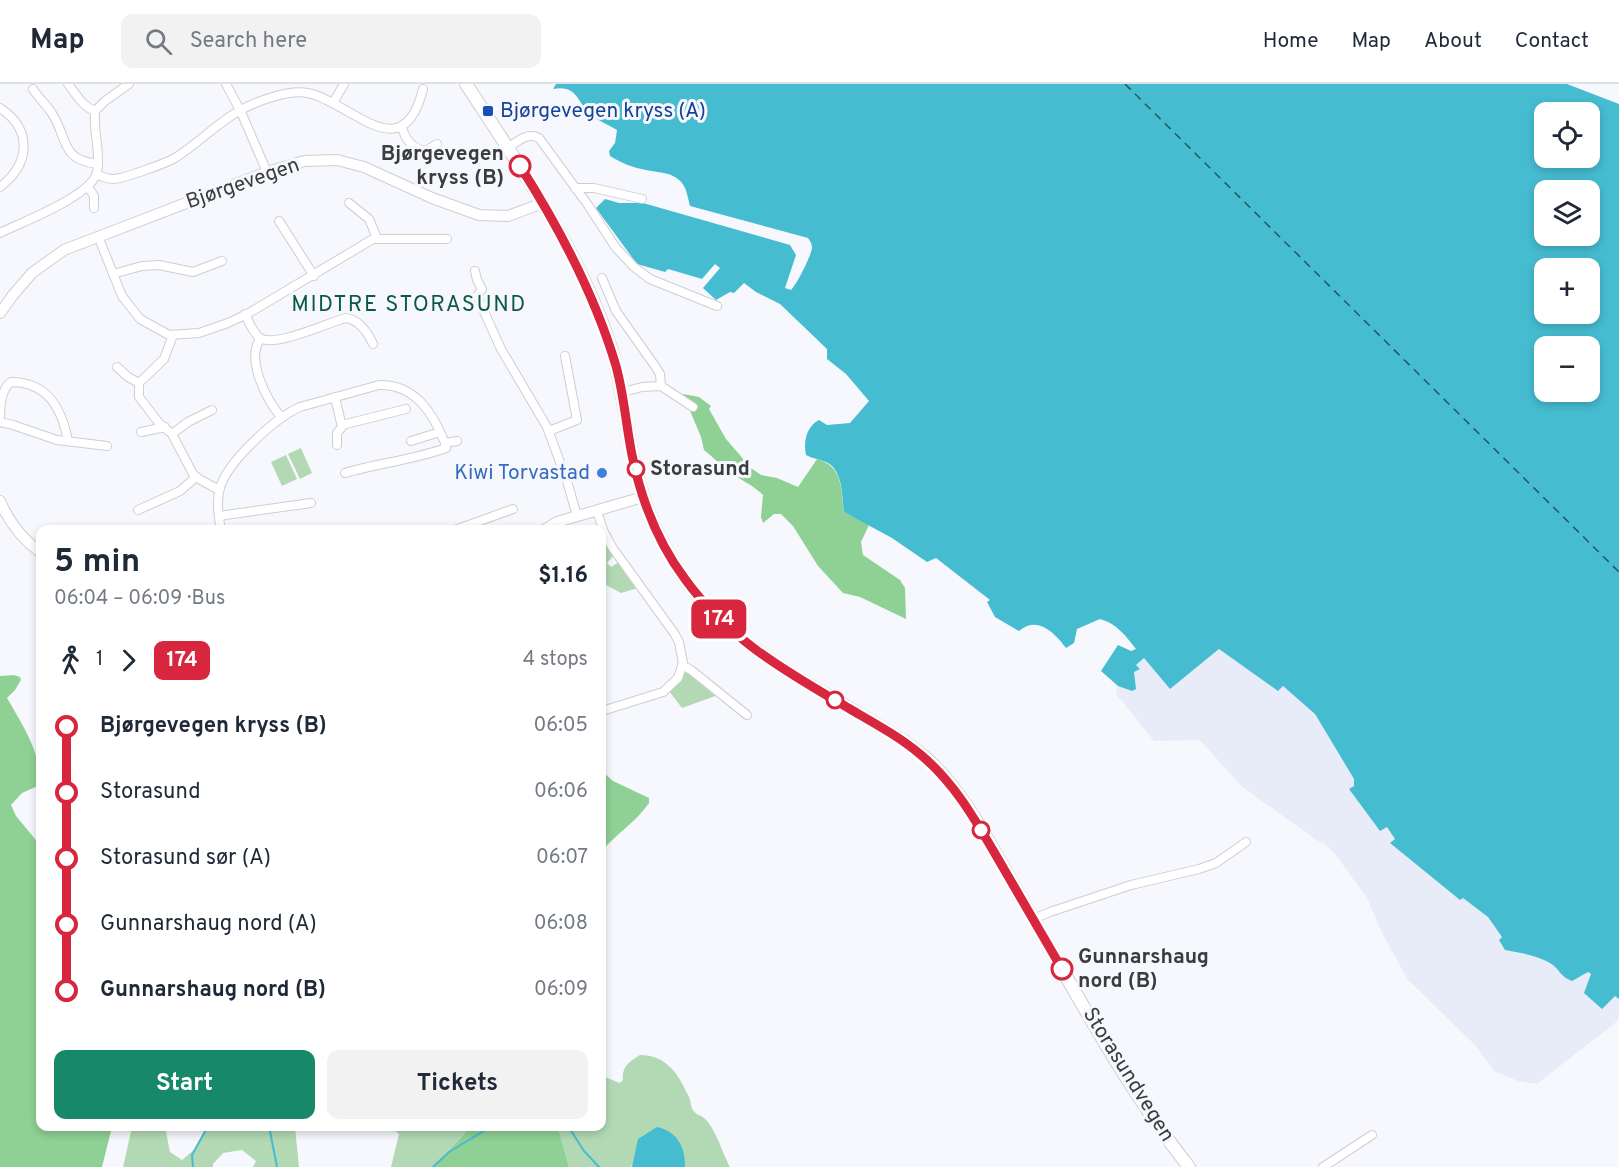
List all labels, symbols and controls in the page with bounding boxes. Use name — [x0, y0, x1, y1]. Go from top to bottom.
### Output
search box — [121, 14, 541, 68]
text: Map — [30, 23, 85, 59]
icon: search — [142, 25, 175, 58]
text: Search here — [190, 28, 307, 55]
text: Home — [1263, 28, 1319, 55]
text: Map — [1352, 28, 1391, 55]
text: About — [1424, 28, 1482, 55]
text: Contact — [1515, 28, 1589, 55]
place label: Bjørgevegen kryss (A) — [500, 98, 706, 125]
map controls — [1534, 102, 1600, 402]
button: locate — [1534, 102, 1600, 168]
marker: Bjørgevegen kryss (A) — [481, 104, 495, 118]
place label: Bjørgevegen kryss (B) — [381, 141, 504, 192]
street label: Bjørgevegen — [183, 152, 303, 216]
marker: Bjørgevegen kryss (B) — [509, 155, 531, 177]
button: layers — [1534, 180, 1600, 246]
button: + — [1534, 258, 1600, 324]
district label: MIDTRE STORASUND — [291, 292, 527, 319]
button: − — [1534, 336, 1600, 402]
place label: Storasund — [650, 456, 750, 483]
place label: Kiwi Torvastad — [454, 460, 590, 487]
marker: Storasund — [627, 460, 645, 478]
marker: Kiwi Torvastad — [595, 466, 609, 480]
text: 5 min — [54, 542, 140, 584]
text: $1.16 — [538, 563, 588, 590]
text: 06:04 – 06:09 · Bus — [54, 586, 225, 612]
line badge: 174 — [684, 600, 754, 638]
text: 174 — [703, 606, 735, 633]
icon: walk — [54, 644, 87, 677]
icon: forward — [112, 644, 145, 677]
text: 1 — [96, 647, 103, 673]
text: 174 — [166, 647, 198, 674]
text: 4 stops — [523, 647, 588, 673]
unlabelled marker — [826, 691, 844, 709]
text: Bjørgevegen kryss (B) — [100, 713, 327, 740]
text: 06:05 — [533, 713, 588, 739]
text: Storasund — [100, 779, 201, 806]
text: 06:06 — [534, 779, 588, 805]
unlabelled marker — [972, 821, 990, 839]
text: Storasund sør (A) — [100, 845, 271, 872]
text: 06:07 — [536, 845, 588, 871]
text: Gunnarshaug nord (A) — [100, 911, 317, 938]
text: 06:08 — [534, 911, 588, 937]
place label: Gunnarshaug nord (B) — [1078, 944, 1209, 995]
marker: Gunnarshaug nord (B) — [1051, 958, 1073, 980]
text: Gunnarshaug nord (B) — [100, 977, 326, 1004]
text: 06:09 — [534, 977, 588, 1003]
street label: Storasundvegen — [1076, 1003, 1180, 1147]
button: Start — [54, 1050, 315, 1119]
button: Tickets — [327, 1050, 588, 1119]

